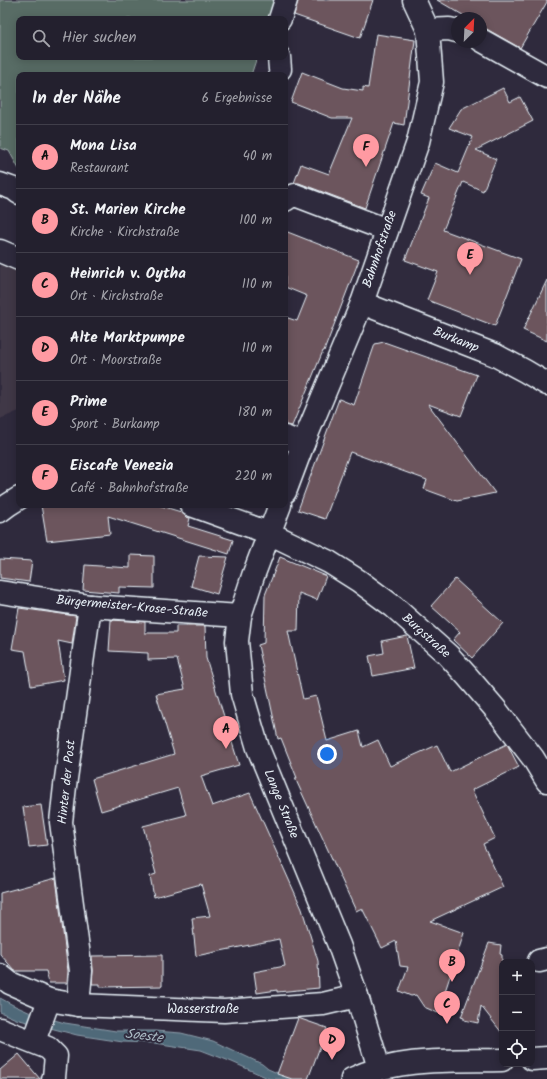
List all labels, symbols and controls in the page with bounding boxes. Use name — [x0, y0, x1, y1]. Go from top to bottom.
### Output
north arrow — [451, 12, 487, 48]
search box — [16, 16, 288, 60]
text: Hier suchen — [62, 26, 136, 50]
icon: search — [30, 27, 52, 49]
text: In der Nähe — [32, 85, 121, 112]
text: 6 Ergebnisse — [202, 88, 272, 109]
text: Mona Lisa — [70, 134, 137, 158]
pin: F — [353, 134, 379, 167]
text: A — [41, 146, 49, 167]
text: 40 m — [243, 146, 272, 167]
text: Restaurant — [70, 158, 129, 179]
text: St. Marien Kirche — [70, 198, 186, 222]
street label: Bahnhofstraße — [357, 207, 403, 290]
text: B — [41, 210, 49, 231]
text: 100 m — [239, 210, 272, 231]
text: Kirche · Kirchstraße — [70, 222, 179, 243]
pin: E — [457, 242, 483, 275]
text: Heinrich v. Oytha — [70, 262, 186, 286]
text: C — [41, 274, 49, 295]
text: 110 m — [242, 274, 272, 295]
text: Ort · Kirchstraße — [70, 286, 163, 307]
street label: Burkamp — [430, 321, 483, 359]
text: Alte Marktpumpe — [70, 326, 185, 350]
text: D — [41, 338, 49, 359]
text: 110 m — [242, 338, 272, 359]
text: Ort · Moorstraße — [70, 350, 162, 371]
text: Prime — [70, 390, 107, 414]
text: E — [41, 402, 49, 423]
text: 180 m — [238, 402, 272, 423]
text: Sport · Burkamp — [70, 414, 159, 435]
text: Eiscafe Venezia — [70, 454, 173, 478]
text: F — [41, 466, 49, 487]
text: 220 m — [235, 466, 272, 487]
text: Café · Bahnhofstraße — [70, 478, 188, 499]
street label: Bürgermeister-Krose-Straße — [55, 590, 209, 624]
street label: Burgstraße — [397, 608, 455, 664]
pin: A — [213, 716, 239, 749]
street label: Hinter der Post — [52, 738, 82, 825]
your location — [317, 744, 337, 764]
street label: Lange Straße — [258, 766, 304, 842]
pin: B — [439, 949, 465, 982]
map controls — [499, 959, 535, 1067]
button: + — [499, 959, 535, 995]
pin: C — [434, 991, 460, 1024]
button: − — [499, 995, 535, 1031]
street label: Wasserstraße — [167, 999, 239, 1020]
water label: Soeste — [124, 1023, 166, 1049]
pin: D — [319, 1027, 345, 1060]
button: locate — [499, 1031, 535, 1067]

